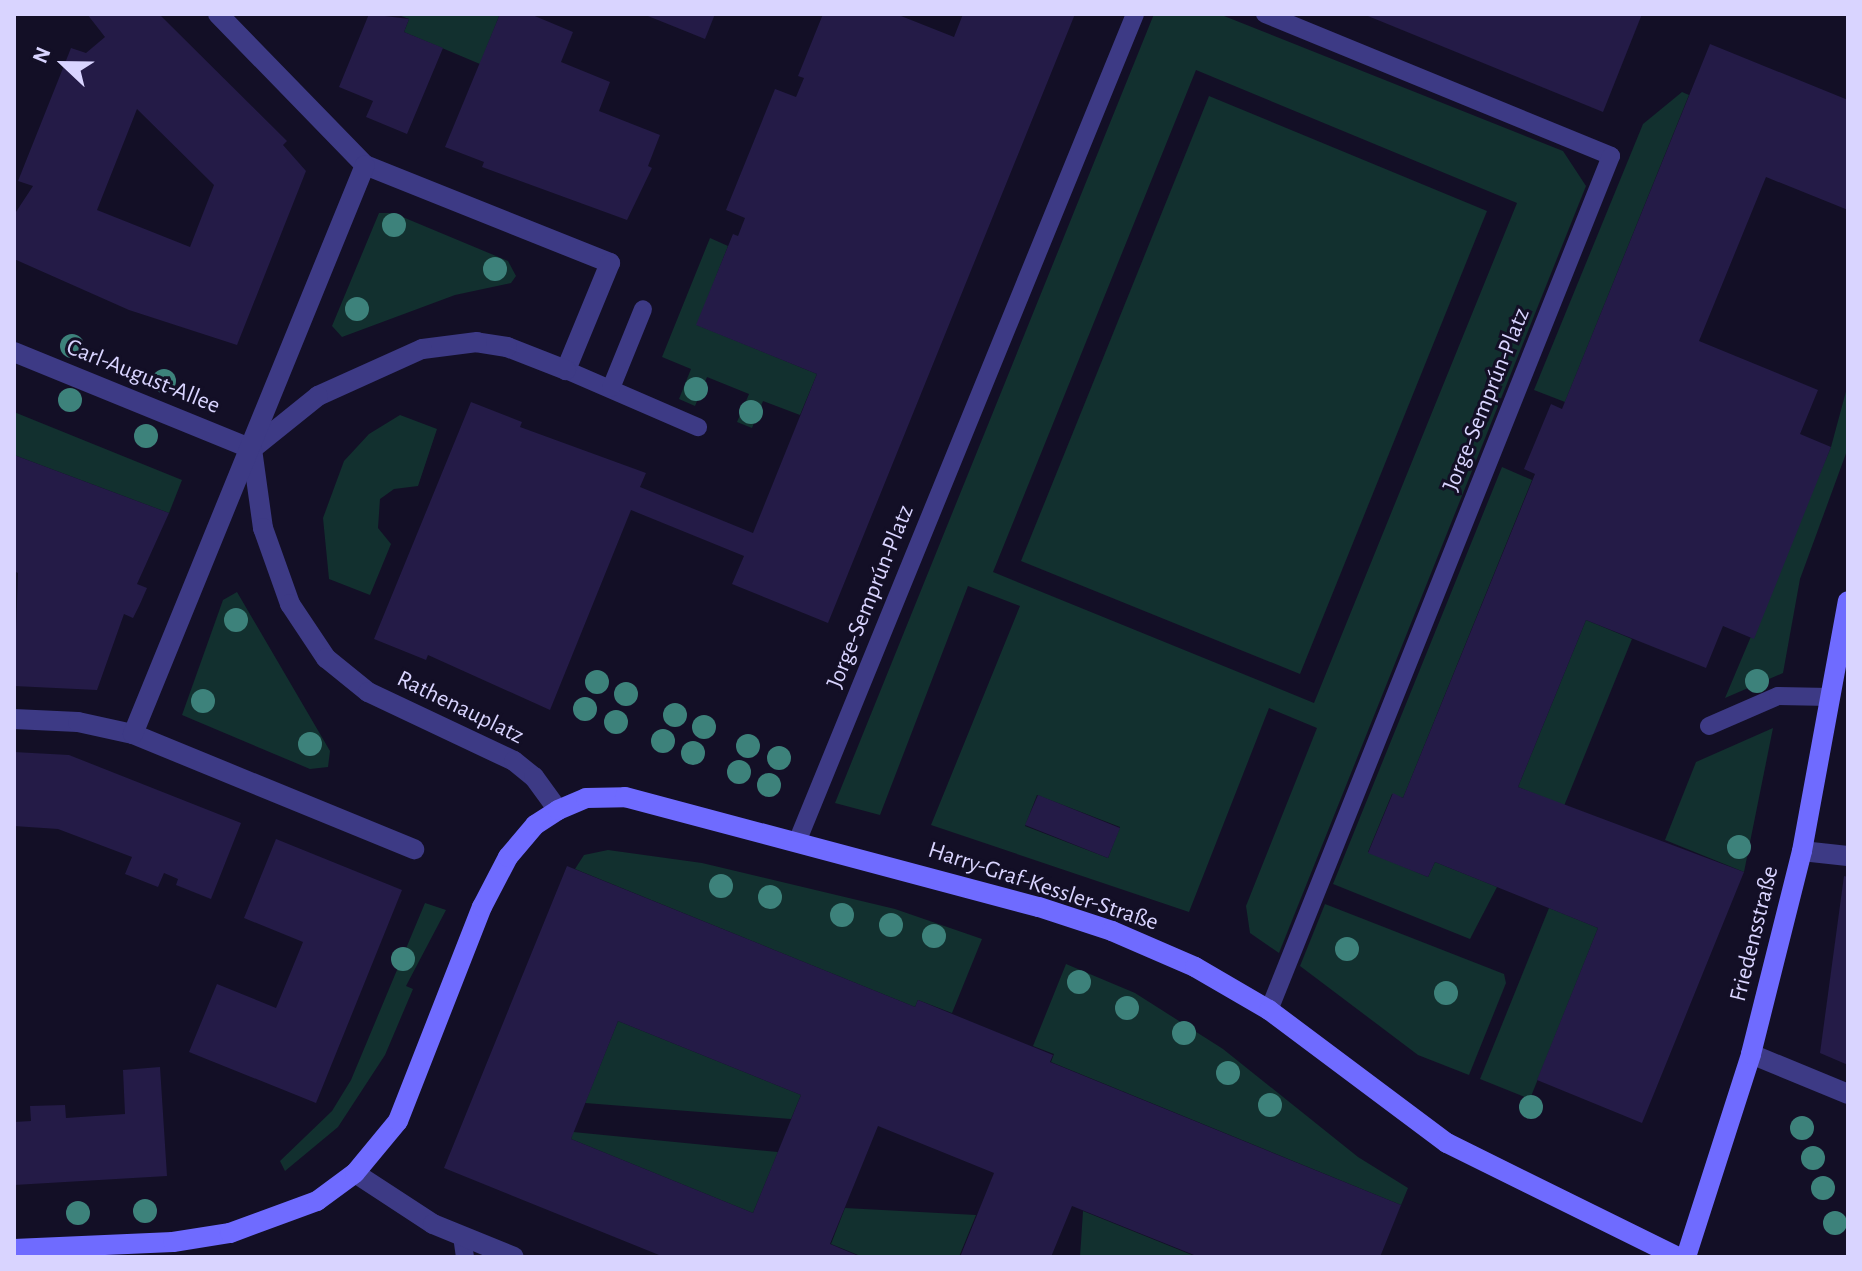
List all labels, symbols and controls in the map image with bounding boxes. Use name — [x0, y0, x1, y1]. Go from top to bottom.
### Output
north arrow — [24, 24, 104, 104]
text: N — [29, 44, 55, 66]
street label: Jorge-Semprún-Platz — [1437, 304, 1537, 496]
street label: Carl-August-Allee — [62, 333, 224, 421]
street label: Jorge-Semprún-Platz — [821, 501, 921, 693]
street label: Rathenauplatz — [392, 665, 528, 751]
street label: Harry-Graf-Kessler-Straße — [924, 836, 1162, 938]
street label: Friedensstraße — [1724, 863, 1786, 1005]

